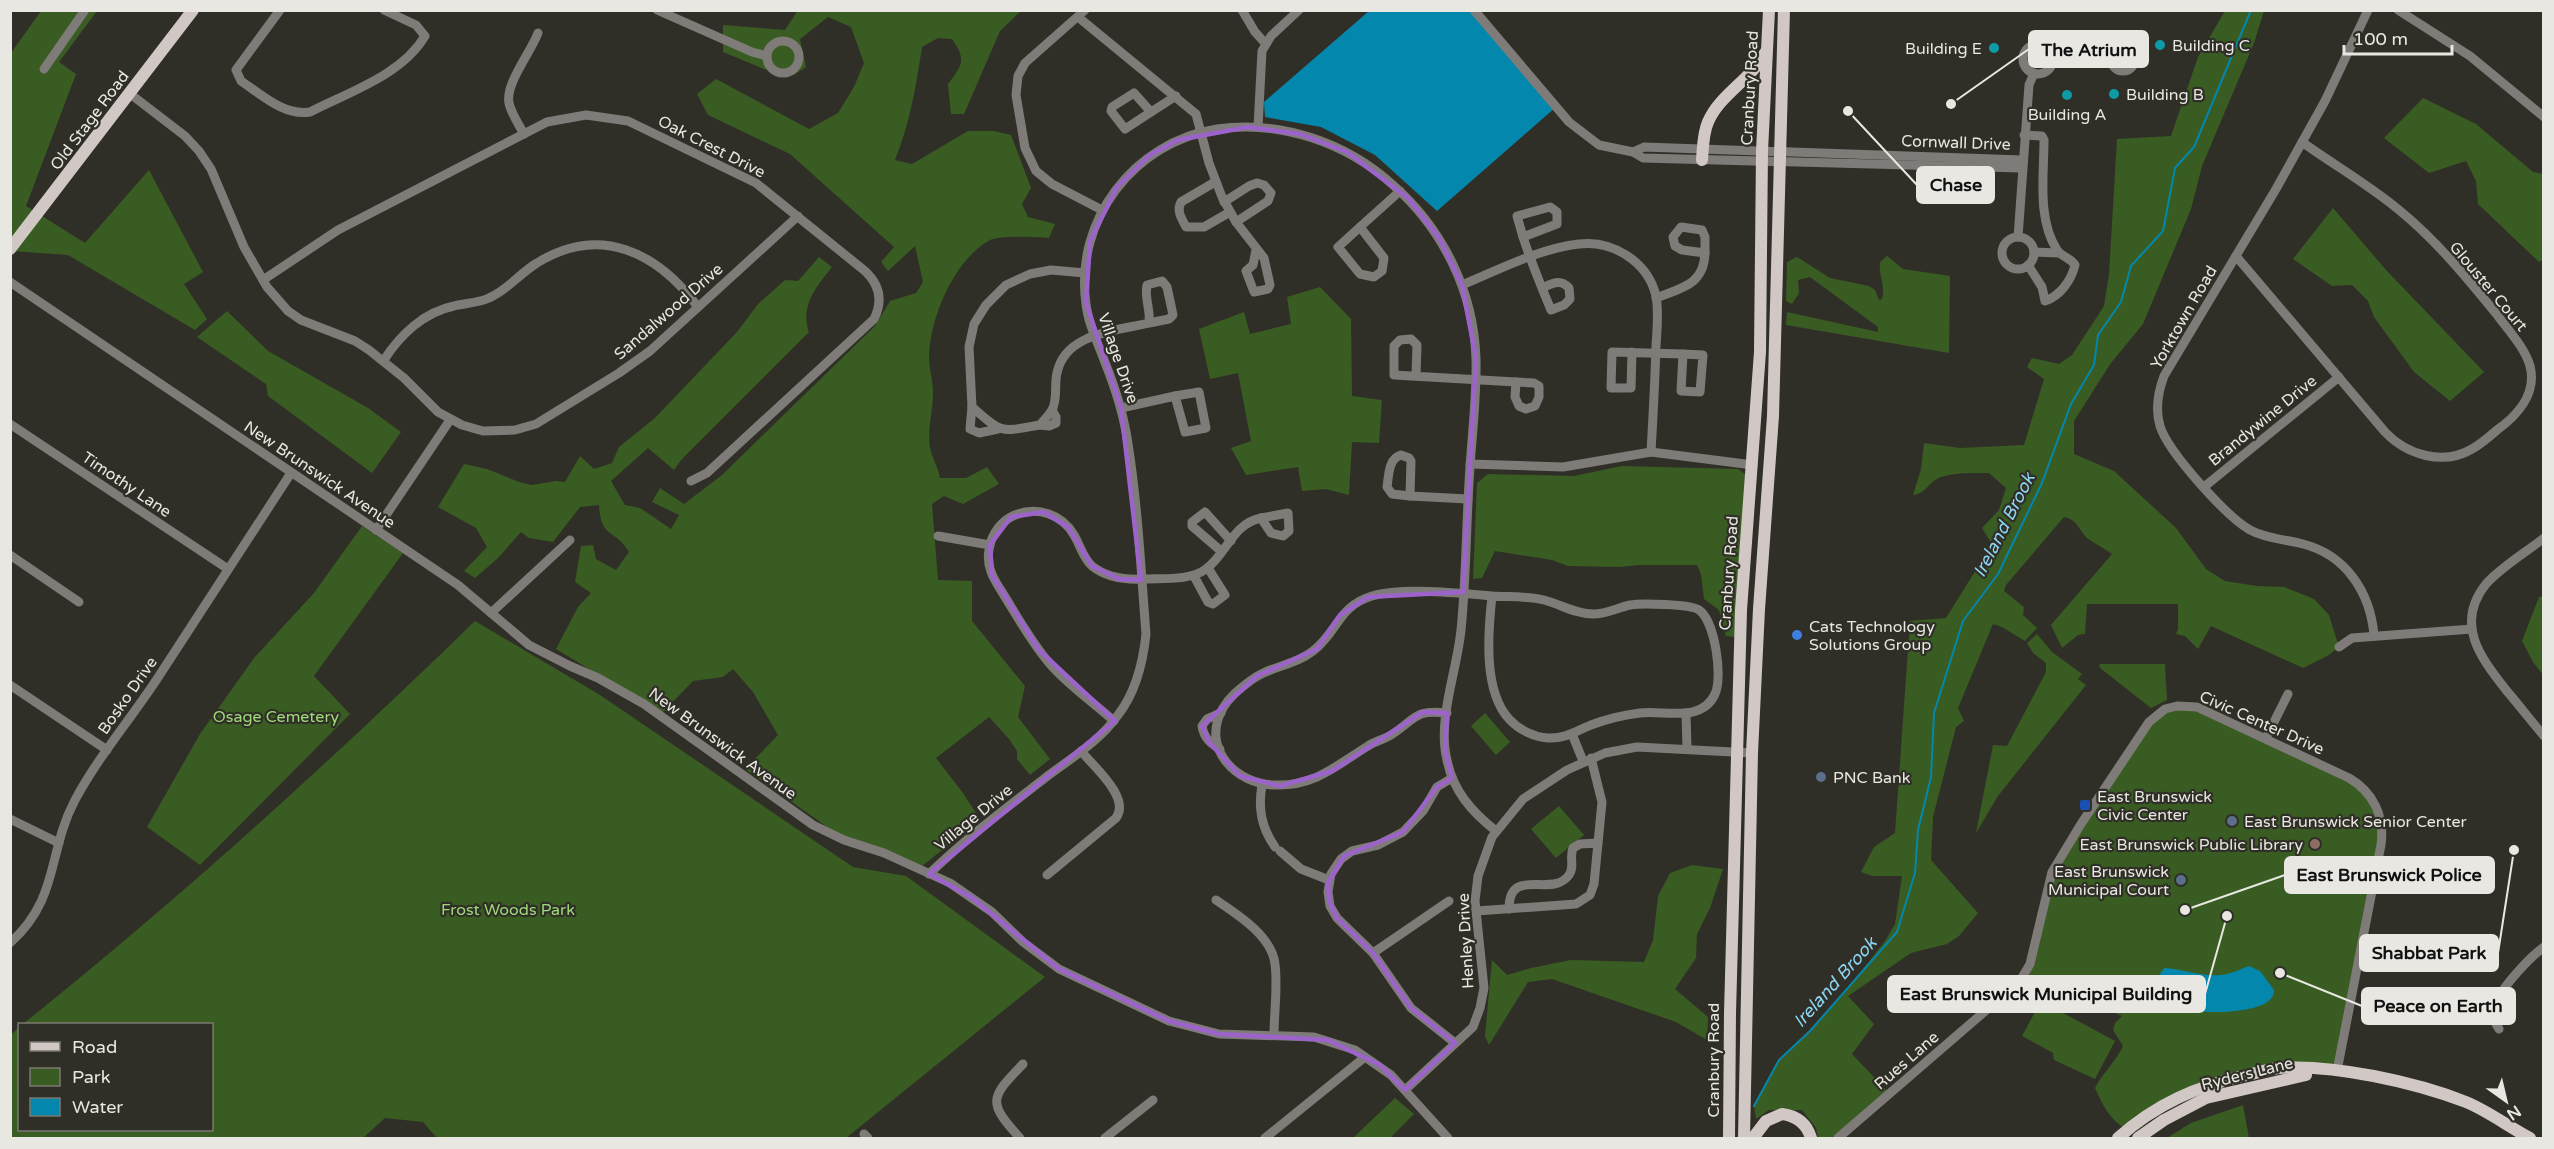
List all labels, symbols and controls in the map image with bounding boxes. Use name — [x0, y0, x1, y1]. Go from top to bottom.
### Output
scale bar — [2344, 18, 2452, 56]
text: 100 m — [2353, 28, 2408, 50]
street label: Cranbury Road — [1737, 30, 1763, 146]
callout: The Atrium — [2029, 31, 2148, 67]
place label: Building C — [2172, 36, 2250, 56]
marker: Building C — [2153, 38, 2167, 52]
place label: Building E — [1905, 39, 1982, 59]
text: The Atrium — [2040, 39, 2137, 61]
marker: Building E — [1987, 41, 2001, 55]
street label: Old Stage Road — [46, 67, 134, 174]
place label: Building B — [2126, 85, 2204, 105]
marker: Building B — [2107, 87, 2121, 101]
marker: Building A — [2060, 88, 2074, 102]
place label: Building A — [2028, 105, 2106, 125]
street label: Oak Crest Drive — [654, 111, 769, 183]
street label: Cornwall Drive — [1901, 131, 2011, 155]
callout: Chase — [1917, 167, 1994, 203]
text: Chase — [1930, 174, 1982, 196]
street label: Glouster Court — [2445, 238, 2532, 336]
street label: Sandalwood Drive — [610, 259, 727, 364]
street label: Yorktown Road — [2146, 262, 2222, 373]
street label: Village Drive — [1093, 310, 1143, 406]
street label: Brandywine Drive — [2204, 371, 2321, 471]
street label: New Brunswick Avenue — [240, 417, 399, 533]
street label: Timothy Lane — [78, 448, 175, 522]
water label: Ireland Brook — [1968, 468, 2040, 581]
street label: Cranbury Road — [1715, 515, 1743, 631]
place label: Cats Technology Solutions Group — [1809, 617, 1935, 655]
marker: Cats Technology Solutions Group — [1790, 628, 1804, 642]
street label: Bosko Drive — [94, 653, 162, 738]
street label: New Brunswick Avenue — [645, 683, 800, 804]
street label: Civic Center Drive — [2196, 686, 2327, 759]
park label: Osage Cemetery — [213, 707, 340, 727]
place label: PNC Bank — [1833, 768, 1911, 788]
marker: PNC Bank — [1814, 770, 1828, 784]
street label: Village Drive — [931, 780, 1017, 855]
place label: East Brunswick Civic Center — [2097, 787, 2212, 825]
marker: East Brunswick Civic Center — [2078, 798, 2092, 812]
place label: East Brunswick Senior Center — [2244, 812, 2467, 832]
marker: East Brunswick Senior Center — [2225, 814, 2239, 828]
place label: East Brunswick Public Library — [2079, 835, 2303, 855]
marker: East Brunswick Public Library — [2308, 837, 2322, 851]
callout: East Brunswick Police — [2285, 857, 2494, 893]
place label: East Brunswick Municipal Court — [2048, 862, 2169, 900]
text: East Brunswick Police — [2296, 864, 2482, 886]
marker: East Brunswick Municipal Court — [2174, 873, 2188, 887]
street label: Henley Drive — [1454, 893, 1478, 989]
park label: Frost Woods Park — [441, 900, 575, 920]
water label: Ireland Brook — [1789, 931, 1882, 1032]
callout: Shabbat Park — [2360, 935, 2498, 971]
text: Shabbat Park — [2372, 942, 2487, 964]
callout: East Brunswick Municipal Building — [1888, 976, 2205, 1012]
text: East Brunswick Municipal Building — [1900, 983, 2192, 1005]
callout: Peace on Earth — [2362, 988, 2515, 1024]
text: Peace on Earth — [2373, 995, 2503, 1017]
street label: Cranbury Road — [1704, 1003, 1724, 1117]
legend — [18, 1023, 213, 1131]
street label: Rues Lane — [1870, 1027, 1943, 1094]
text: Road — [72, 1036, 117, 1058]
street label: Ryders Lane — [2199, 1053, 2295, 1095]
text: Park — [72, 1066, 111, 1088]
north arrow — [2476, 1071, 2536, 1131]
text: Water — [72, 1096, 123, 1118]
text: N — [2503, 1101, 2525, 1124]

